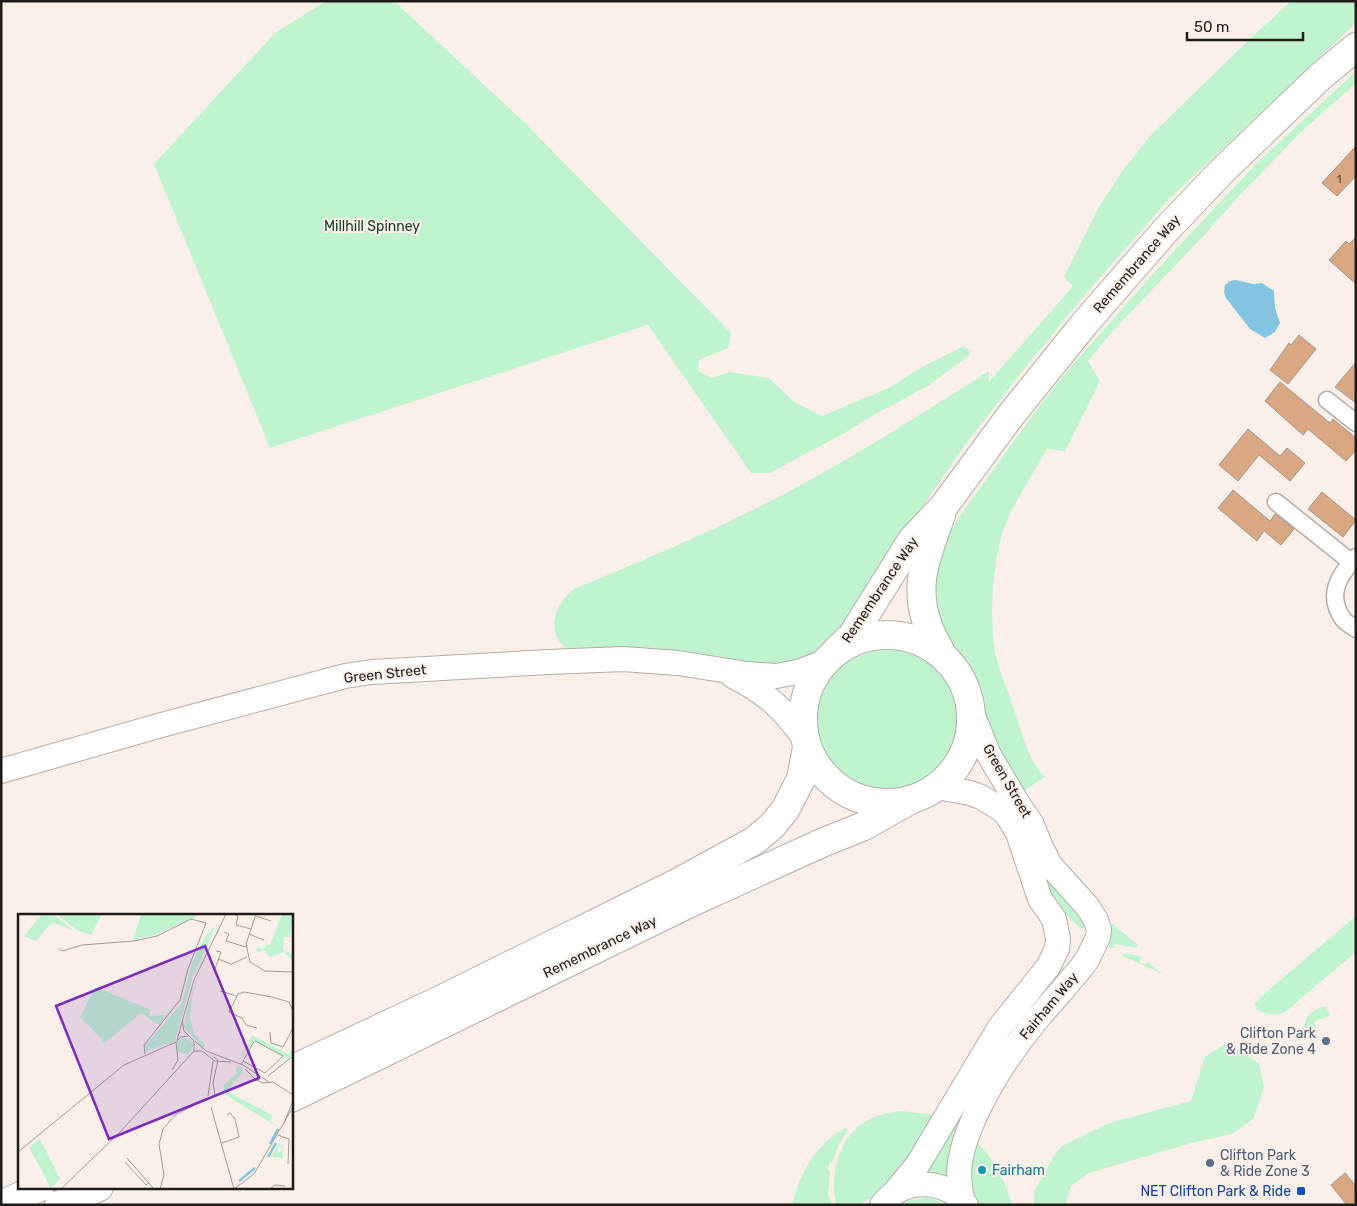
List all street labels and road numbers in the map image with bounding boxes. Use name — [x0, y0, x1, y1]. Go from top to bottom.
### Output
street label: Remembrance Way — [1090, 211, 1184, 317]
street label: Remembrance Way — [838, 533, 922, 646]
street label: Green Street — [343, 661, 428, 687]
street label: Green Street — [979, 741, 1035, 822]
street label: Remembrance Way — [540, 912, 660, 982]
street label: Fairham Way — [1016, 969, 1082, 1043]

